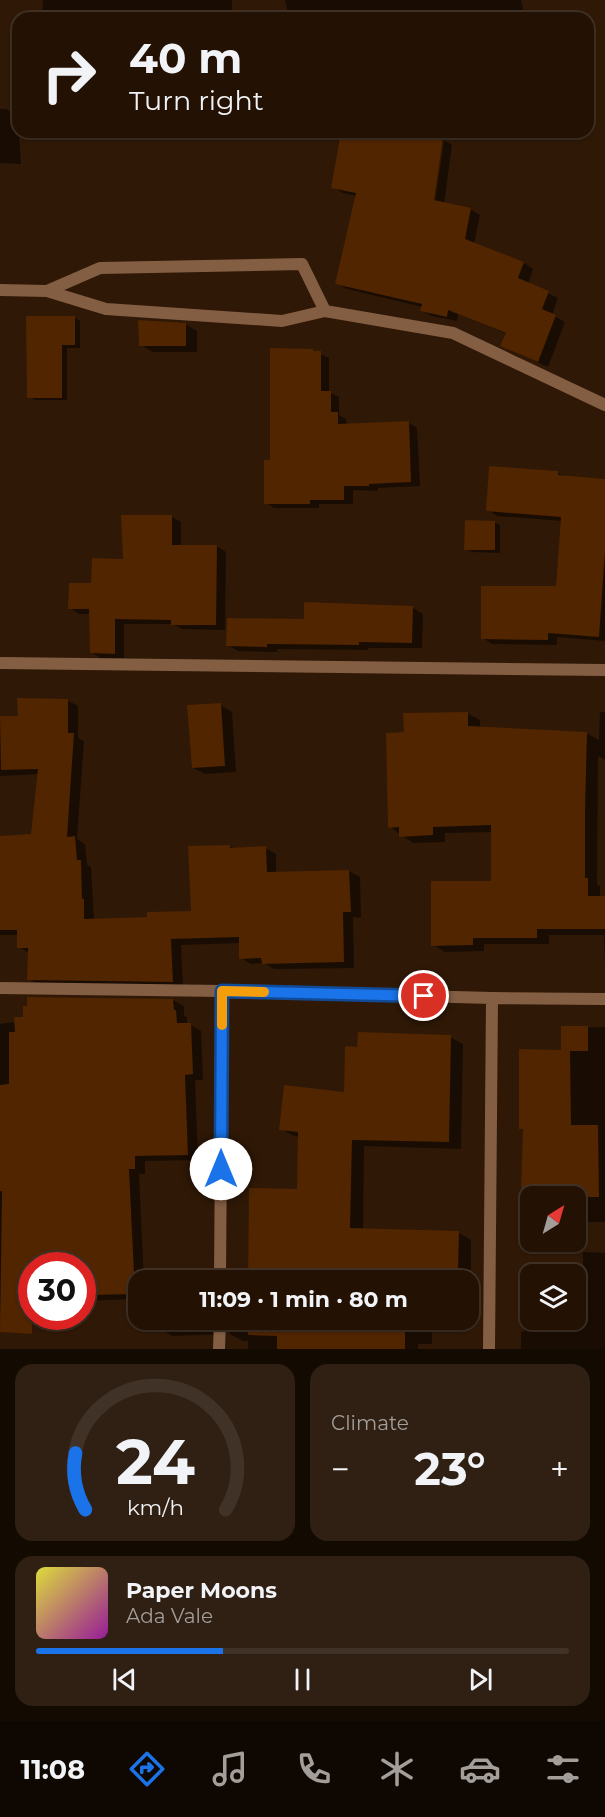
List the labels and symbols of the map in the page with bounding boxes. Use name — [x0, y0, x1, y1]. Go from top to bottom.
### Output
pin — [398, 970, 449, 1021]
position arrow — [189, 1137, 253, 1201]
north arrow — [520, 1186, 586, 1252]
speed limit sign: 30 — [18, 1252, 96, 1330]

